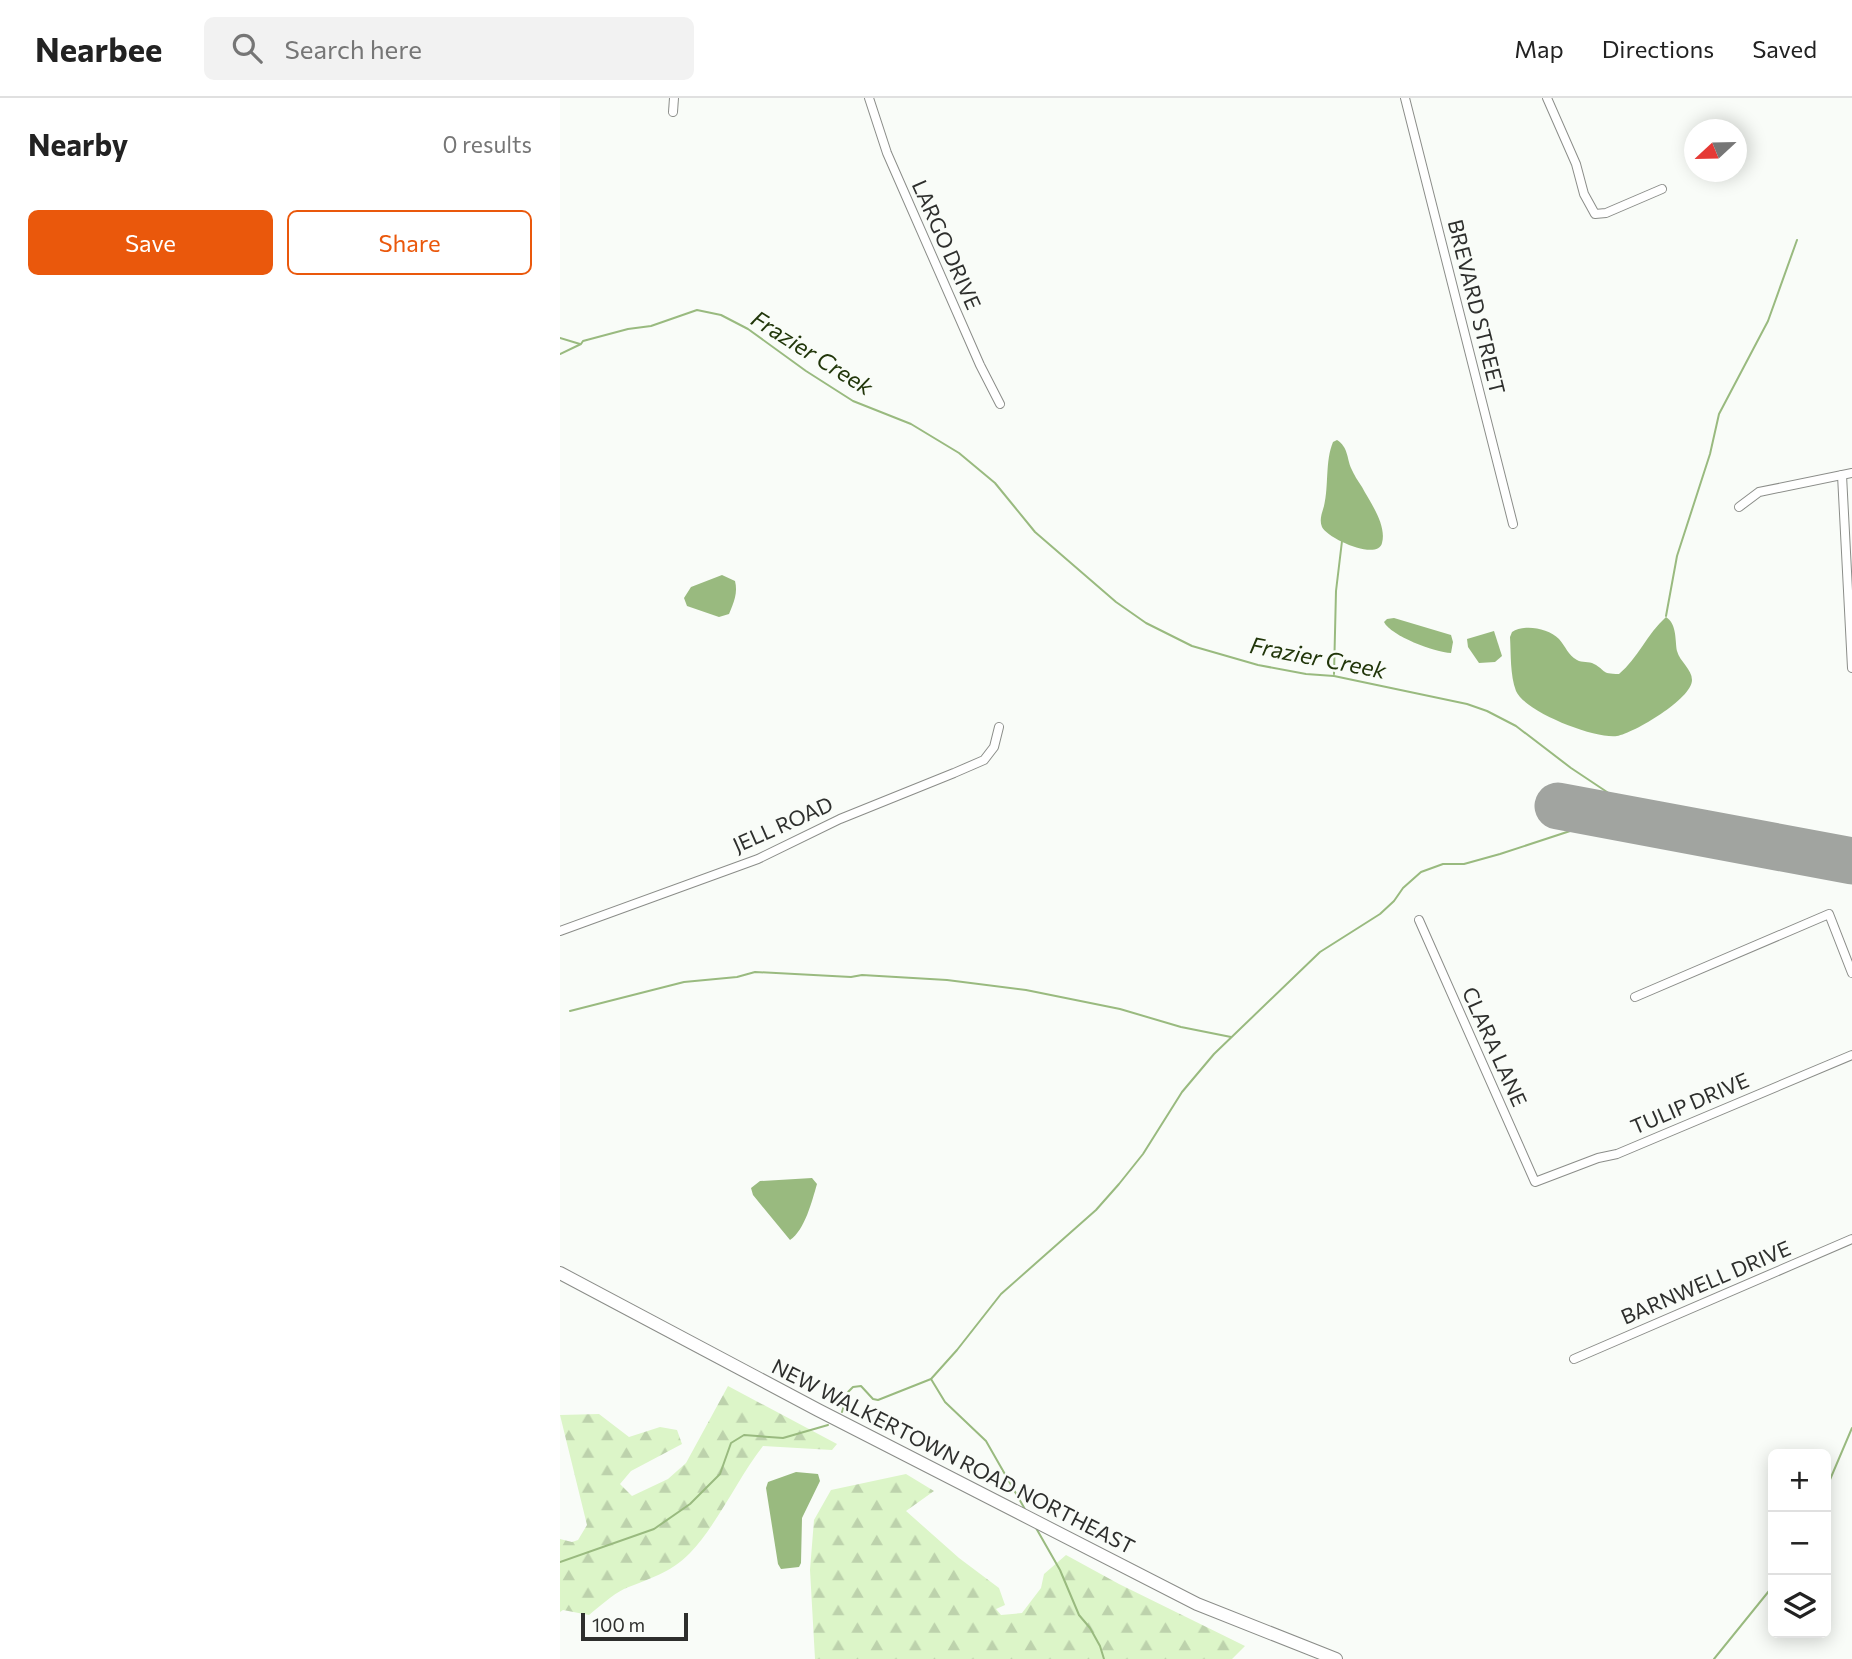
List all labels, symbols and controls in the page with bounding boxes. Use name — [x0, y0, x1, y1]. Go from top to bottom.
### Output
search box — [204, 17, 694, 80]
text: Nearbee — [35, 28, 162, 69]
icon: search — [228, 29, 266, 67]
text: Search here — [284, 33, 422, 64]
text: Map — [1514, 34, 1564, 63]
text: Directions — [1602, 34, 1714, 63]
text: Saved — [1752, 34, 1817, 63]
north arrow — [1684, 119, 1747, 182]
text: Nearby — [28, 125, 128, 162]
text: 0 results — [443, 130, 532, 158]
street label: LARGO DRIVE — [908, 176, 987, 313]
button: Save — [28, 210, 273, 275]
button: Share — [287, 210, 532, 275]
street label: BREVARD STREET — [1444, 217, 1511, 397]
water label: Frazier Creek — [747, 304, 879, 401]
water label: Frazier Creek — [1248, 630, 1389, 684]
street label: JELL ROAD — [728, 790, 836, 857]
street label: CLARA LANE — [1458, 983, 1533, 1110]
street label: TULIP DRIVE — [1626, 1066, 1752, 1139]
street label: BARNWELL DRIVE — [1617, 1235, 1794, 1329]
street label: NEW WALKERTOWN ROAD NORTHEAST — [768, 1353, 1139, 1558]
map controls — [1768, 1449, 1831, 1638]
button: + — [1768, 1449, 1831, 1512]
button: − — [1768, 1512, 1831, 1575]
button: layers — [1768, 1575, 1831, 1638]
scale bar — [581, 1610, 688, 1642]
text: 100 m — [592, 1613, 645, 1636]

